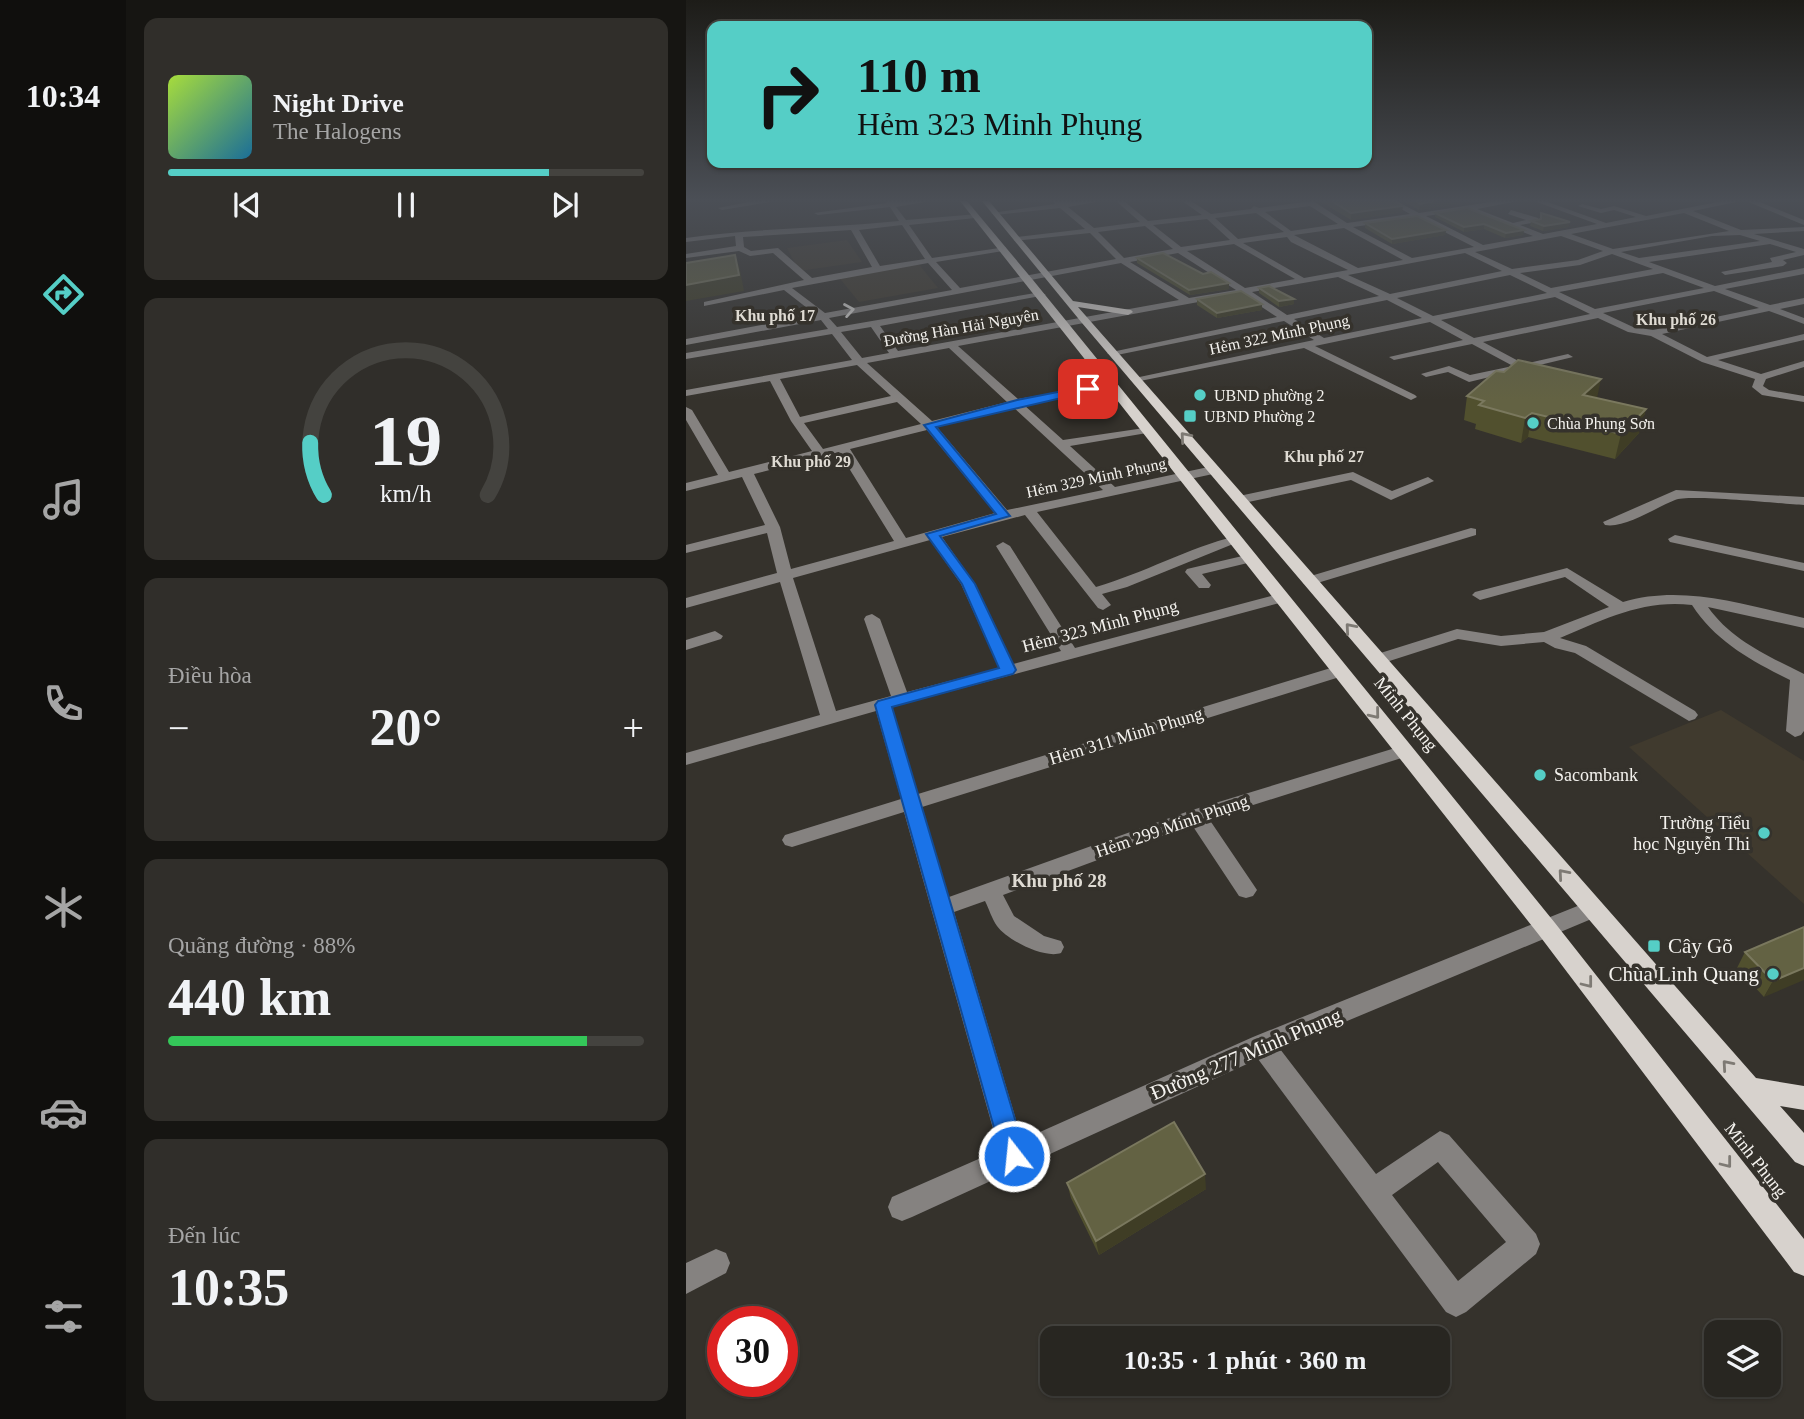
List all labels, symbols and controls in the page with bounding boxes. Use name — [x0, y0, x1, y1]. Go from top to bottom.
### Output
text: 110 m — [857, 48, 981, 103]
icon: right — [742, 49, 833, 140]
text: 10:34 — [26, 78, 100, 114]
text: Night Drive — [273, 89, 404, 118]
text: Hẻm 323 Minh Phụng — [857, 106, 1142, 142]
text: The Halogens — [273, 119, 401, 144]
icon: previous — [228, 186, 266, 224]
icon: pause — [387, 186, 425, 224]
icon: next — [546, 186, 584, 224]
icon: directions — [39, 270, 88, 319]
one-way arrow — [843, 304, 855, 319]
street label: Đường Hàn Hải Nguyên — [882, 305, 1040, 350]
district label: Khu phố 17 — [735, 307, 815, 325]
street label: Hẻm 322 Minh Phụng — [1208, 311, 1351, 359]
district label: Khu phố 26 — [1636, 311, 1716, 329]
pin — [1058, 359, 1118, 419]
icon: arrive — [1069, 370, 1107, 408]
marker: UBND phường 2 — [1192, 387, 1208, 403]
place label: UBND phường 2 — [1214, 387, 1324, 405]
text: 19 — [370, 401, 442, 482]
marker: UBND Phường 2 — [1182, 408, 1198, 424]
place label: UBND Phường 2 — [1204, 408, 1315, 426]
marker: Chùa Phụng Sơn — [1525, 415, 1541, 431]
place label: Chùa Phụng Sơn — [1547, 415, 1655, 433]
one-way arrow — [1181, 432, 1193, 445]
district label: Khu phố 27 — [1284, 448, 1364, 466]
district label: Khu phố 29 — [771, 453, 851, 471]
street label: Hẻm 329 Minh Phụng — [1025, 454, 1168, 502]
icon: music — [39, 475, 88, 524]
text: km/h — [380, 480, 432, 507]
street label: Hẻm 323 Minh Phụng — [1020, 596, 1180, 656]
one-way arrow — [1346, 623, 1358, 636]
text: Điều hòa — [168, 663, 252, 688]
street label: Minh Phụng — [1370, 673, 1442, 755]
icon: phone — [39, 679, 88, 728]
text: 20° — [370, 699, 442, 756]
street label: Hẻm 311 Minh Phụng — [1047, 703, 1205, 769]
one-way arrow — [1366, 706, 1379, 718]
text: − — [168, 707, 189, 749]
text: + — [623, 707, 644, 749]
place label: Sacombank — [1554, 765, 1638, 785]
marker: Sacombank — [1532, 767, 1548, 783]
street label: Hẻm 299 Minh Phụng — [1093, 790, 1251, 862]
place label: Trường Tiểu học Nguyễn Thi — [1633, 813, 1750, 854]
marker: Trường Tiểu học Nguyễn Thi — [1756, 825, 1772, 841]
one-way arrow — [1559, 869, 1571, 882]
district label: Khu phố 28 — [1011, 870, 1107, 891]
icon: climate — [39, 883, 88, 932]
text: Quãng đường · 88% — [168, 933, 356, 958]
place label: Cây Gõ — [1668, 934, 1733, 958]
marker: Cây Gõ — [1646, 938, 1662, 954]
place label: Chùa Linh Quang — [1609, 962, 1759, 986]
marker: Chùa Linh Quang — [1765, 966, 1781, 982]
text: 440 km — [168, 969, 331, 1026]
one-way arrow — [1580, 975, 1593, 988]
street label: Đường 277 Minh Phụng — [1147, 1003, 1346, 1105]
one-way arrow — [1723, 1060, 1735, 1073]
icon: car — [39, 1088, 88, 1137]
position arrow — [977, 1119, 1051, 1193]
street label: Minh Phụng — [1721, 1119, 1791, 1201]
one-way arrow — [1719, 1155, 1732, 1168]
text: Đến lúc — [168, 1223, 240, 1248]
text: 10:35 — [168, 1259, 289, 1316]
icon: filters — [39, 1292, 88, 1341]
speed limit sign: 30 — [707, 1306, 798, 1397]
map controls — [1704, 1320, 1781, 1397]
button: layers — [1704, 1320, 1781, 1397]
text: 10:35 · 1 phút · 360 m — [1124, 1346, 1366, 1375]

